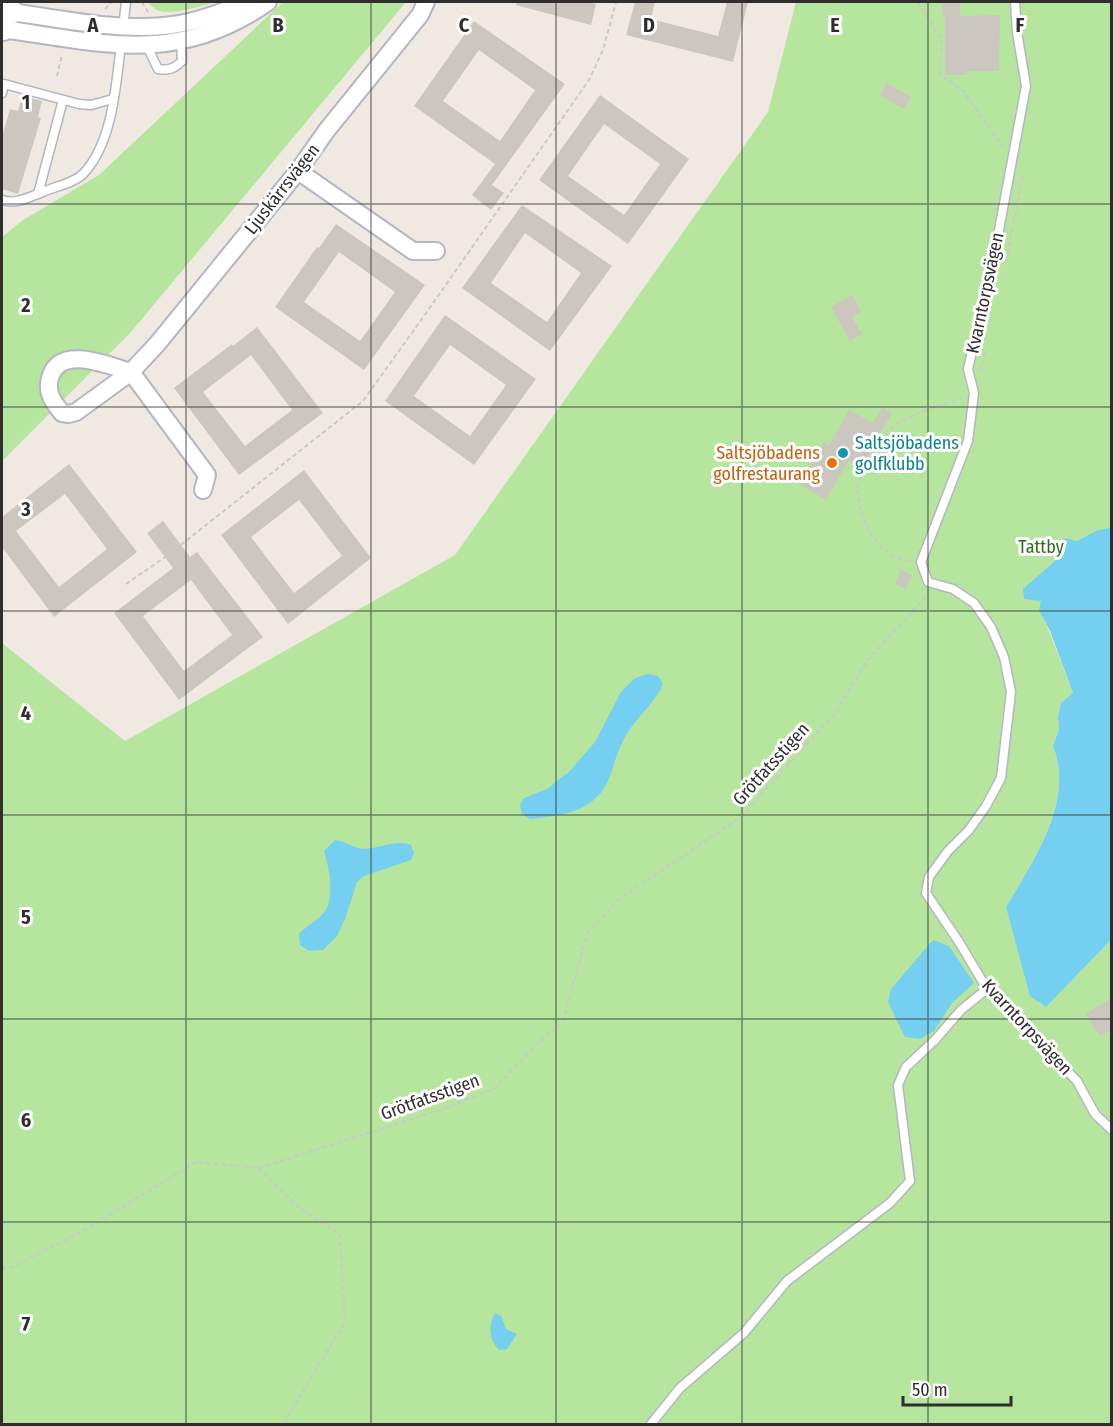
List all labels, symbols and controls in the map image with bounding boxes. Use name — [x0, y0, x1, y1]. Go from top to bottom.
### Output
text: A — [87, 13, 100, 37]
text: B — [272, 13, 284, 37]
text: C — [459, 13, 470, 37]
text: D — [643, 13, 655, 37]
text: E — [830, 13, 840, 37]
text: F — [1016, 13, 1025, 37]
text: 1 — [22, 90, 30, 114]
street label: Ljuskärrsvägen — [240, 139, 324, 239]
street label: Kvarntorpsvägen — [961, 231, 1009, 355]
text: 2 — [20, 293, 31, 317]
place label: Saltsjöbadens golfklubb — [855, 432, 959, 475]
place label: Saltsjöbadens golfrestaurang — [713, 442, 821, 485]
marker: Saltsjöbadens golfklubb — [836, 446, 850, 460]
marker: Saltsjöbadens golfrestaurang — [825, 456, 839, 470]
text: 3 — [20, 497, 31, 521]
park label: Tattby — [1018, 536, 1064, 558]
text: 4 — [21, 701, 31, 725]
street label: Grötfatsstigen — [728, 718, 814, 810]
text: 5 — [21, 905, 31, 929]
street label: Kvarntorpsvägen — [977, 975, 1077, 1079]
street label: Grötfatsstigen — [378, 1069, 482, 1125]
text: 6 — [21, 1108, 31, 1132]
text: 7 — [22, 1312, 31, 1336]
scale bar — [903, 1369, 1011, 1407]
text: 50 m — [912, 1379, 948, 1401]

